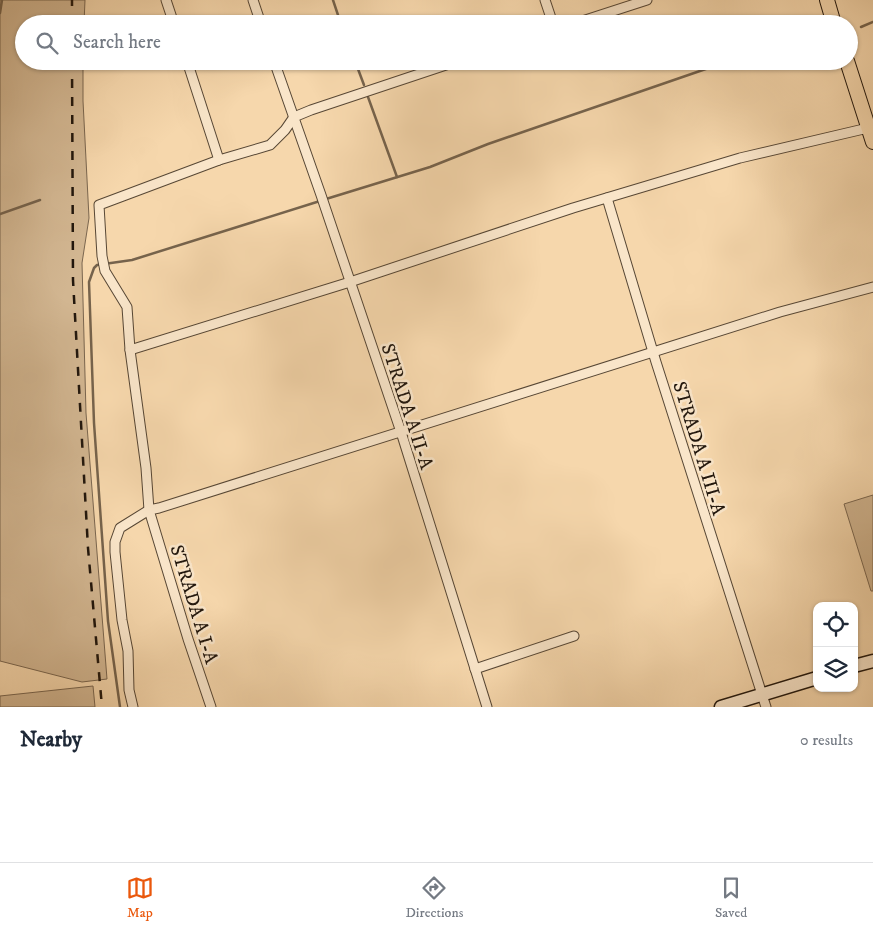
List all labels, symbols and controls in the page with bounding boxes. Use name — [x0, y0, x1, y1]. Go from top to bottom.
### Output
search box — [15, 15, 858, 70]
icon: search — [33, 29, 61, 57]
text: Search here — [73, 31, 161, 54]
street label: STRADA A II-A — [375, 341, 438, 473]
street label: STRADA A III-A — [667, 379, 730, 519]
street label: STRADA A I-A — [165, 542, 223, 667]
map controls — [813, 602, 858, 692]
button: locate — [813, 602, 858, 647]
button: layers — [813, 647, 858, 692]
text: Nearby — [20, 727, 82, 753]
text: 0 results — [800, 730, 853, 750]
tab: Map — [126, 874, 154, 922]
tab: Directions — [405, 874, 463, 922]
tab: Saved — [715, 874, 747, 922]

